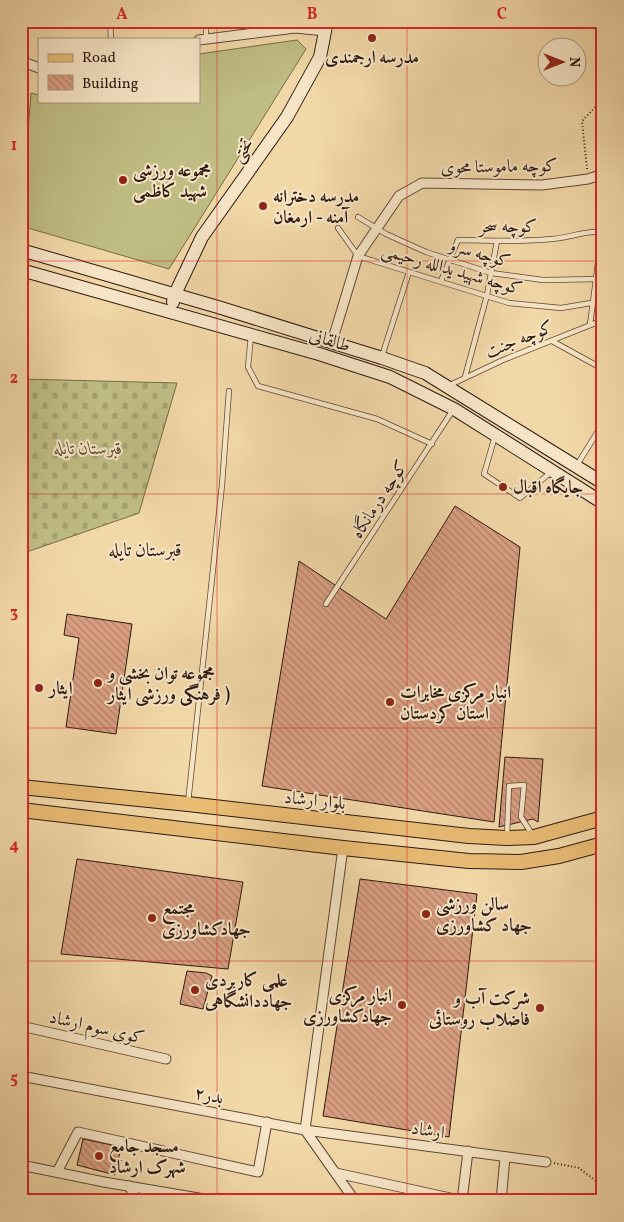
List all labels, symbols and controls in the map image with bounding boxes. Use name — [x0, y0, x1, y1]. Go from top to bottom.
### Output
text: A — [116, 4, 128, 26]
text: B — [307, 4, 318, 26]
text: C — [497, 4, 507, 26]
marker: مدرسه ارجمندی — [366, 32, 378, 44]
legend — [38, 38, 200, 102]
north arrow — [536, 38, 586, 88]
place label: مدرسه ارجمندی — [325, 46, 419, 71]
text: Road — [82, 48, 116, 69]
text: N — [564, 57, 583, 67]
text: Building — [82, 74, 139, 95]
street label: تختی — [226, 134, 261, 168]
text: 1 — [11, 135, 17, 157]
street label: کوچه ماموستا محوی — [440, 154, 558, 181]
place label: مجموعه ورزشی شهید کاظمی — [133, 159, 211, 205]
marker: مجموعه ورزشی شهید کاظمی — [117, 174, 129, 186]
place label: مدرسه دخترانه آمنه - ارمغان — [273, 185, 359, 231]
marker: مدرسه دخترانه آمنه - ارمغان — [257, 200, 269, 212]
street label: کوچه سحر — [477, 215, 537, 240]
street label: کوچه سرو — [444, 233, 513, 275]
street label: کوچه شهید یدالله رحیمی — [378, 238, 525, 302]
street label: کوچه جنت — [482, 315, 557, 365]
street label: طالقانی — [306, 323, 353, 359]
text: 2 — [10, 368, 18, 390]
park label: قبرستان تایله — [53, 437, 123, 462]
street label: کوچه درمانگاه — [345, 455, 415, 544]
place label: جایگاه اقبال — [513, 475, 583, 501]
marker: جایگاه اقبال — [497, 481, 509, 493]
district label: قبرستان تایله — [108, 538, 182, 564]
text: 3 — [10, 602, 18, 624]
place label: مجموعه توان بخشی و فرهنگی ورزشی ایثار ) — [106, 662, 231, 708]
place label: ایثار — [47, 677, 73, 702]
marker: مجموعه توان بخشی و فرهنگی ورزشی ایثار ) — [92, 677, 104, 689]
place label: انبار مرکزی مخابرات استان کردستان — [400, 681, 511, 727]
marker: ایثار — [33, 682, 45, 694]
marker: انبار مرکزی مخابرات استان کردستان — [384, 696, 396, 708]
street label: بلوار ارشاد — [283, 786, 347, 817]
text: 4 — [9, 835, 19, 857]
place label: سالن ورزشی جهاد کشاورزی — [436, 893, 532, 939]
place label: مجتمع جهادکشاورزی — [162, 897, 251, 943]
marker: سالن ورزشی جهاد کشاورزی — [420, 908, 432, 920]
marker: مجتمع جهادکشاورزی — [146, 912, 158, 924]
place label: علمی کاربردی جهاددانشگاهی — [204, 969, 292, 1015]
marker: علمی کاربردی جهاددانشگاهی — [189, 984, 201, 996]
place label: انبار مرکزی جهادکشاورزی — [303, 984, 392, 1030]
place label: شرکت آب و فاضلاب روستائی — [428, 987, 530, 1033]
marker: انبار مرکزی جهادکشاورزی — [396, 999, 408, 1011]
marker: شرکت آب و فاضلاب روستائی — [534, 1002, 546, 1014]
street label: کوی سوم ارشاد — [46, 1005, 147, 1054]
text: 5 — [10, 1068, 18, 1090]
street label: بدر۲ — [192, 1081, 226, 1112]
street label: ارشاد — [409, 1117, 446, 1146]
place label: مسجد جامع شهرک ارشاد — [109, 1135, 186, 1181]
marker: مسجد جامع شهرک ارشاد — [93, 1150, 105, 1162]

